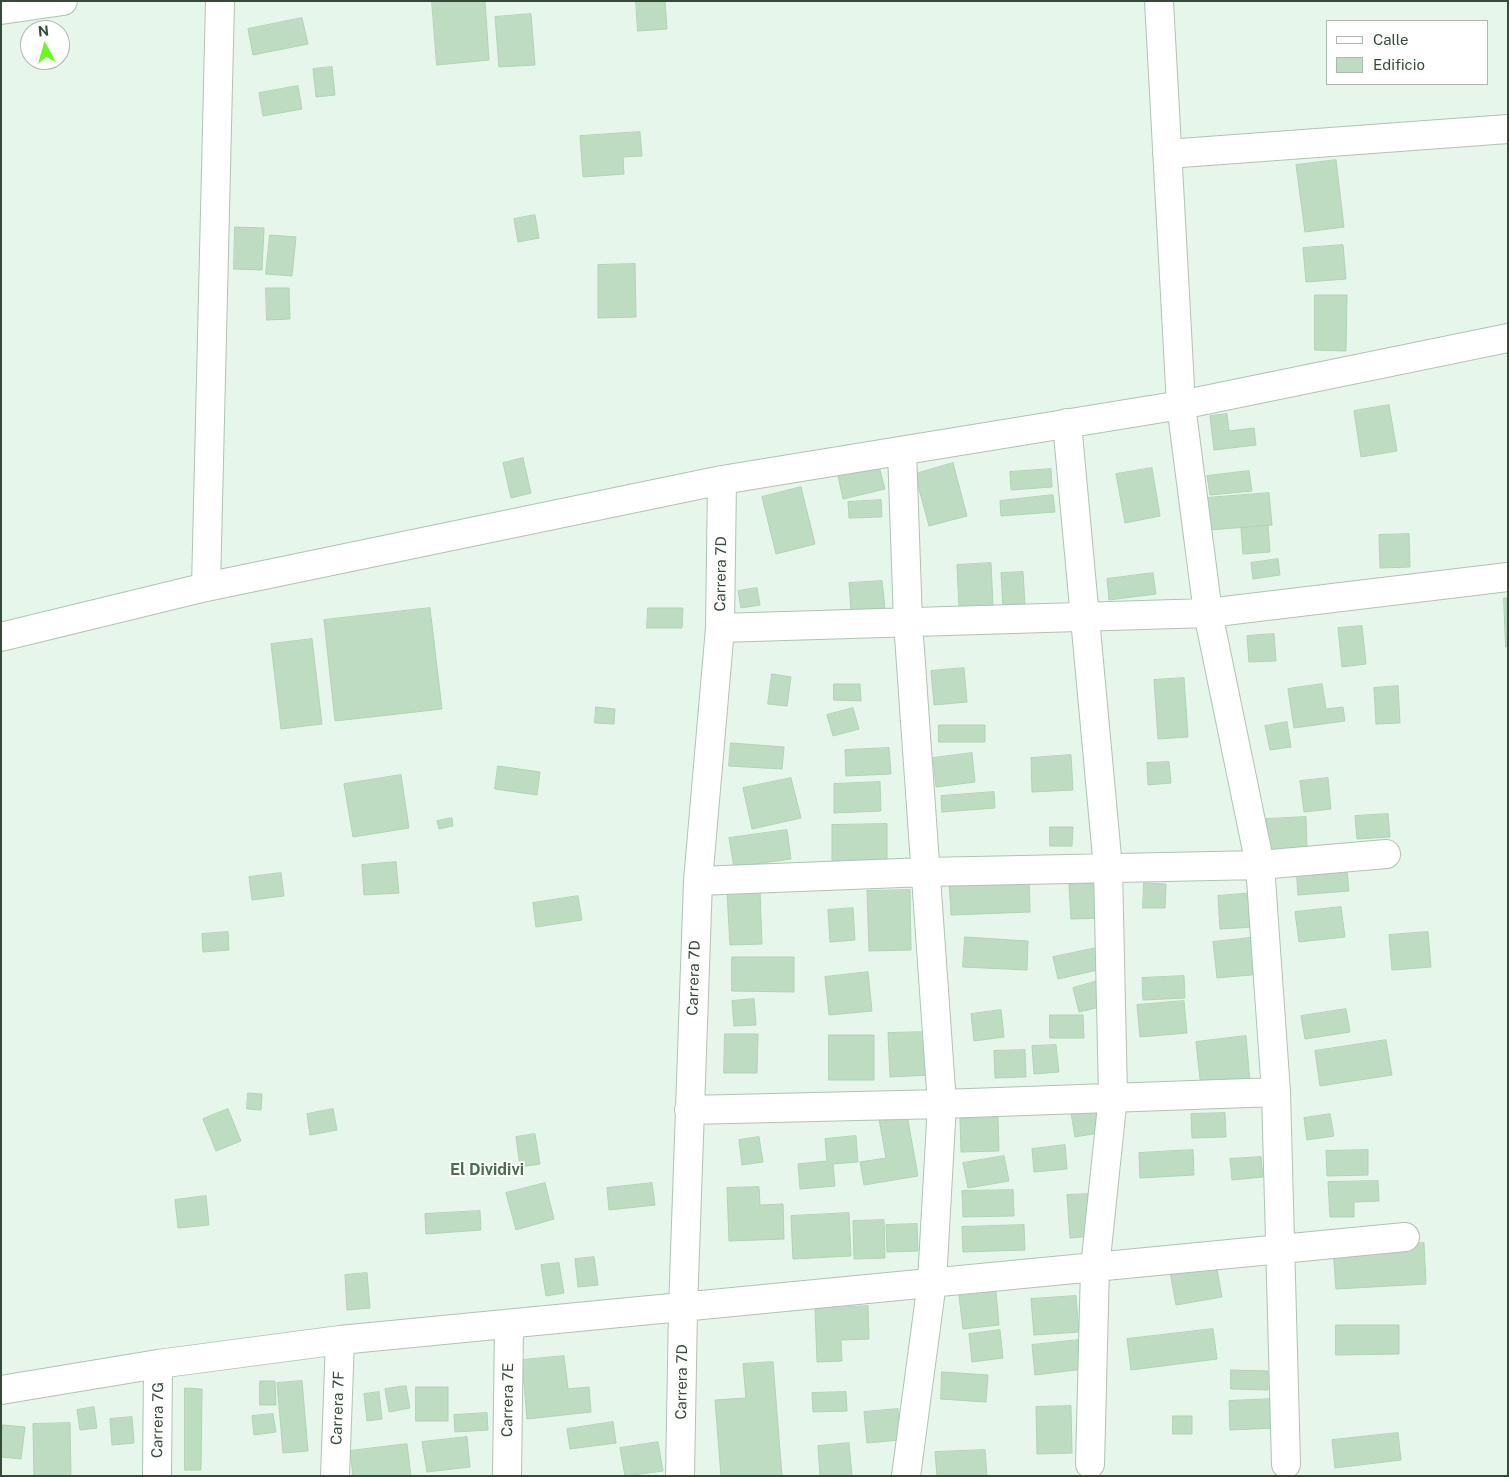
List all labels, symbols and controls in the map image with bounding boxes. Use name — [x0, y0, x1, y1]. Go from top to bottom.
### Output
north arrow — [20, 20, 70, 70]
legend — [1326, 20, 1489, 85]
text: N — [37, 23, 50, 40]
text: Calle — [1373, 31, 1409, 48]
text: Edificio — [1373, 56, 1425, 73]
street label: Carrera 7D — [711, 536, 731, 612]
street label: Carrera 7D — [684, 940, 704, 1016]
district label: El Dividivi — [450, 1160, 524, 1180]
street label: Carrera 7D — [672, 1344, 692, 1420]
street label: Carrera 7E — [498, 1363, 518, 1437]
street label: Carrera 7F — [328, 1371, 348, 1445]
street label: Carrera 7G — [148, 1382, 168, 1458]

